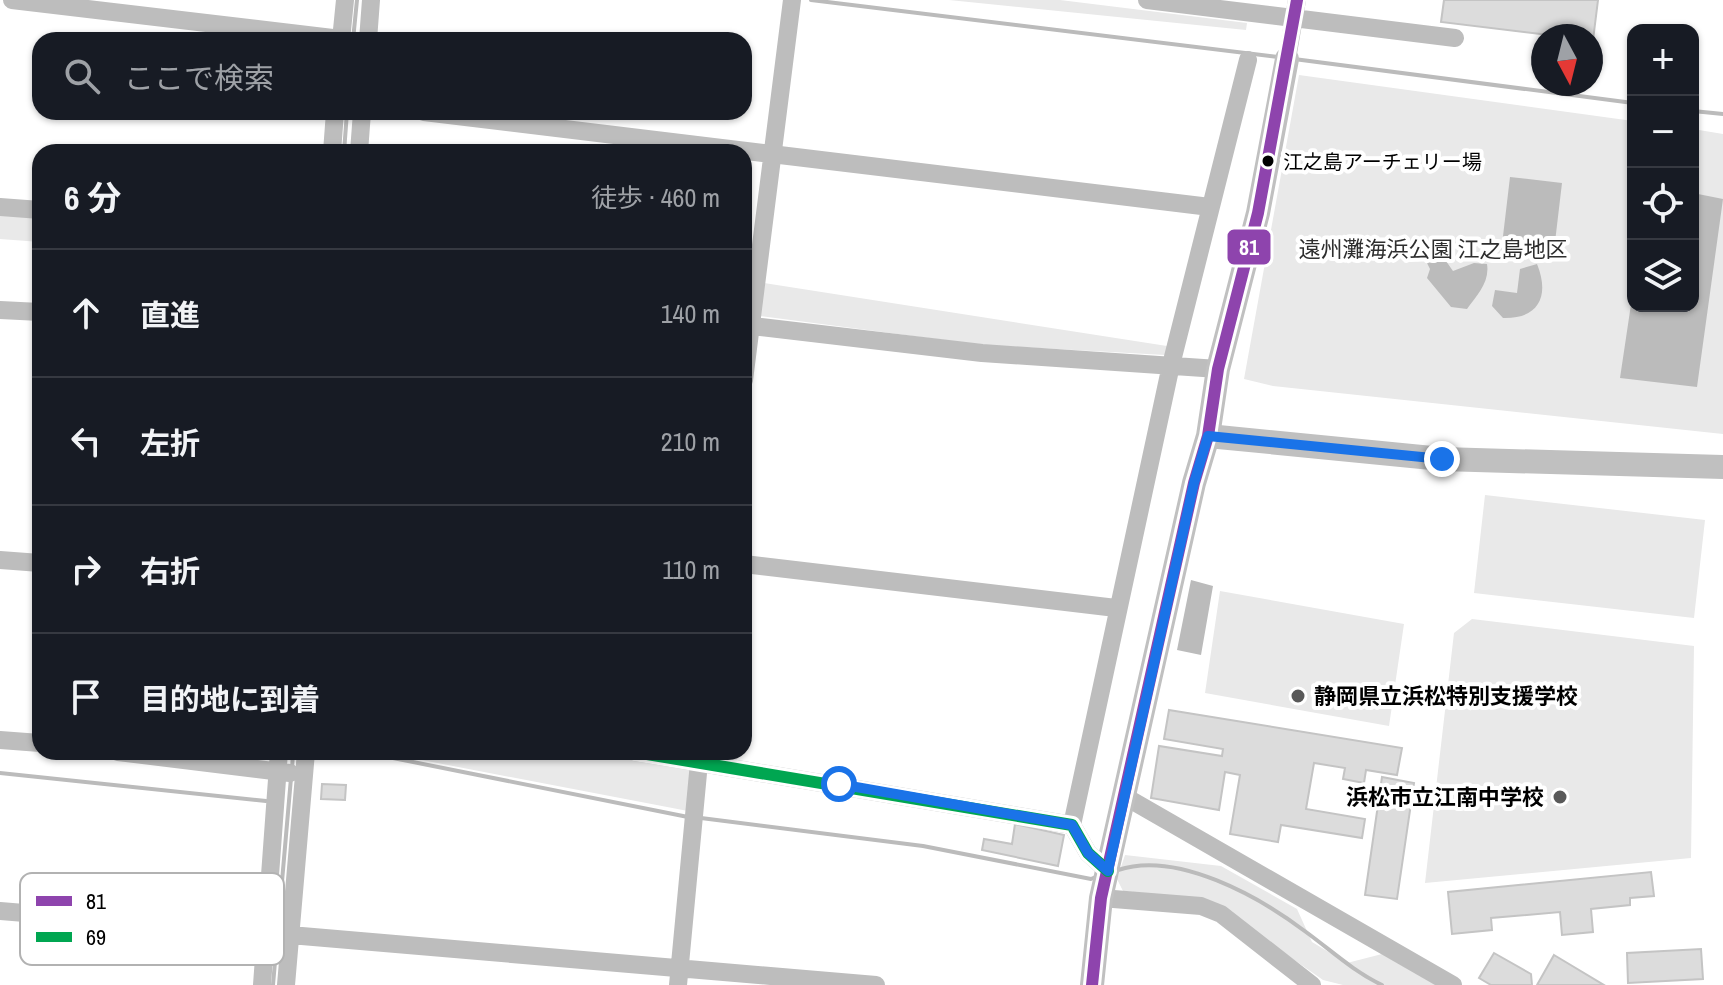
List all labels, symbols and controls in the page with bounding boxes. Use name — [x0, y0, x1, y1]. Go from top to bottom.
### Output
north arrow — [1531, 24, 1603, 96]
map controls — [1627, 24, 1699, 312]
button: + — [1627, 24, 1699, 96]
search box — [32, 32, 752, 120]
icon: search — [60, 54, 104, 98]
text: ここで検索 — [124, 58, 274, 98]
button: − — [1627, 96, 1699, 168]
place label: 江之島アーチェリー場 — [1283, 148, 1482, 175]
marker: 江之島アーチェリー場 — [1260, 153, 1276, 169]
button: locate — [1627, 168, 1699, 240]
text: 6 分 — [64, 175, 121, 221]
text: 徒歩 · 460 m — [591, 180, 720, 215]
line badge: 81 — [1226, 228, 1272, 266]
text: 81 — [1239, 232, 1260, 262]
park label: 遠州灘海浜公園 江之島地区 — [1298, 234, 1568, 264]
button: layers — [1627, 240, 1699, 312]
icon: ahead — [64, 291, 108, 335]
text: 直進 — [140, 295, 200, 335]
text: 140 m — [661, 296, 720, 331]
icon: left — [64, 419, 108, 463]
text: 左折 — [140, 423, 200, 463]
text: 210 m — [661, 424, 720, 459]
route end — [1424, 441, 1460, 477]
icon: right — [64, 547, 108, 591]
text: 右折 — [140, 551, 200, 591]
text: 110 m — [662, 552, 720, 587]
icon: arrive — [64, 675, 108, 719]
text: 目的地に到着 — [140, 679, 320, 719]
place label: 静岡県立浜松特別支援学校 — [1314, 681, 1578, 711]
marker: 静岡県立浜松特別支援学校 — [1289, 687, 1307, 705]
route start — [821, 766, 857, 802]
place label: 浜松市立江南中学校 — [1346, 782, 1544, 812]
marker: 浜松市立江南中学校 — [1551, 788, 1569, 806]
legend — [20, 873, 284, 965]
text: 81 — [86, 886, 106, 916]
text: 69 — [86, 922, 106, 952]

